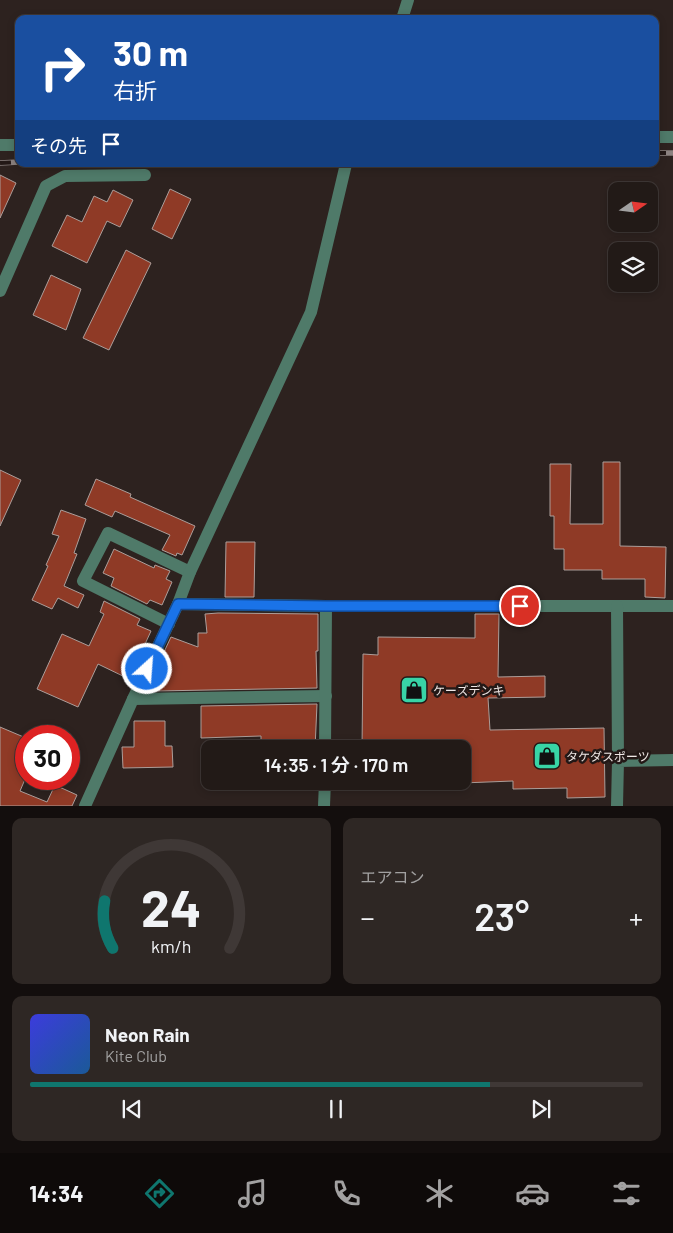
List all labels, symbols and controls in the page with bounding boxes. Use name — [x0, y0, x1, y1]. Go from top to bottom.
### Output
text: 30 m — [113, 31, 188, 73]
icon: right — [30, 35, 95, 100]
text: 右折 — [113, 77, 157, 103]
icon: arrive — [97, 130, 125, 158]
text: その先 — [30, 134, 87, 157]
north arrow — [608, 182, 658, 232]
map controls — [608, 182, 658, 292]
button: layers — [608, 242, 658, 292]
pin — [499, 585, 541, 627]
icon: arrive — [506, 592, 534, 620]
position arrow — [120, 642, 172, 694]
shop icon: ケーズデンキ — [399, 675, 429, 705]
place label: ケーズデンキ — [433, 683, 504, 697]
speed limit sign: 30 — [15, 725, 80, 790]
shop icon: タケダスポーツ — [532, 741, 562, 771]
place label: タケダスポーツ — [566, 749, 650, 763]
text: 14:35 · 1 分 · 170 m — [264, 753, 408, 776]
text: エアコン — [361, 867, 425, 886]
text: 24 — [141, 875, 202, 937]
text: 23° — [474, 893, 529, 939]
text: − — [361, 900, 375, 934]
text: + — [629, 900, 643, 934]
text: km/h — [151, 935, 191, 957]
text: Neon Rain — [105, 1023, 190, 1046]
text: Kite Club — [105, 1046, 167, 1065]
icon: previous — [118, 1095, 146, 1123]
icon: pause — [322, 1095, 350, 1123]
icon: next — [527, 1095, 555, 1123]
icon: directions — [142, 1176, 177, 1211]
icon: music — [235, 1176, 270, 1211]
icon: phone — [329, 1176, 364, 1211]
icon: climate — [422, 1176, 457, 1211]
icon: car — [515, 1176, 550, 1211]
icon: filters — [609, 1176, 644, 1211]
text: 14:34 — [29, 1180, 83, 1206]

